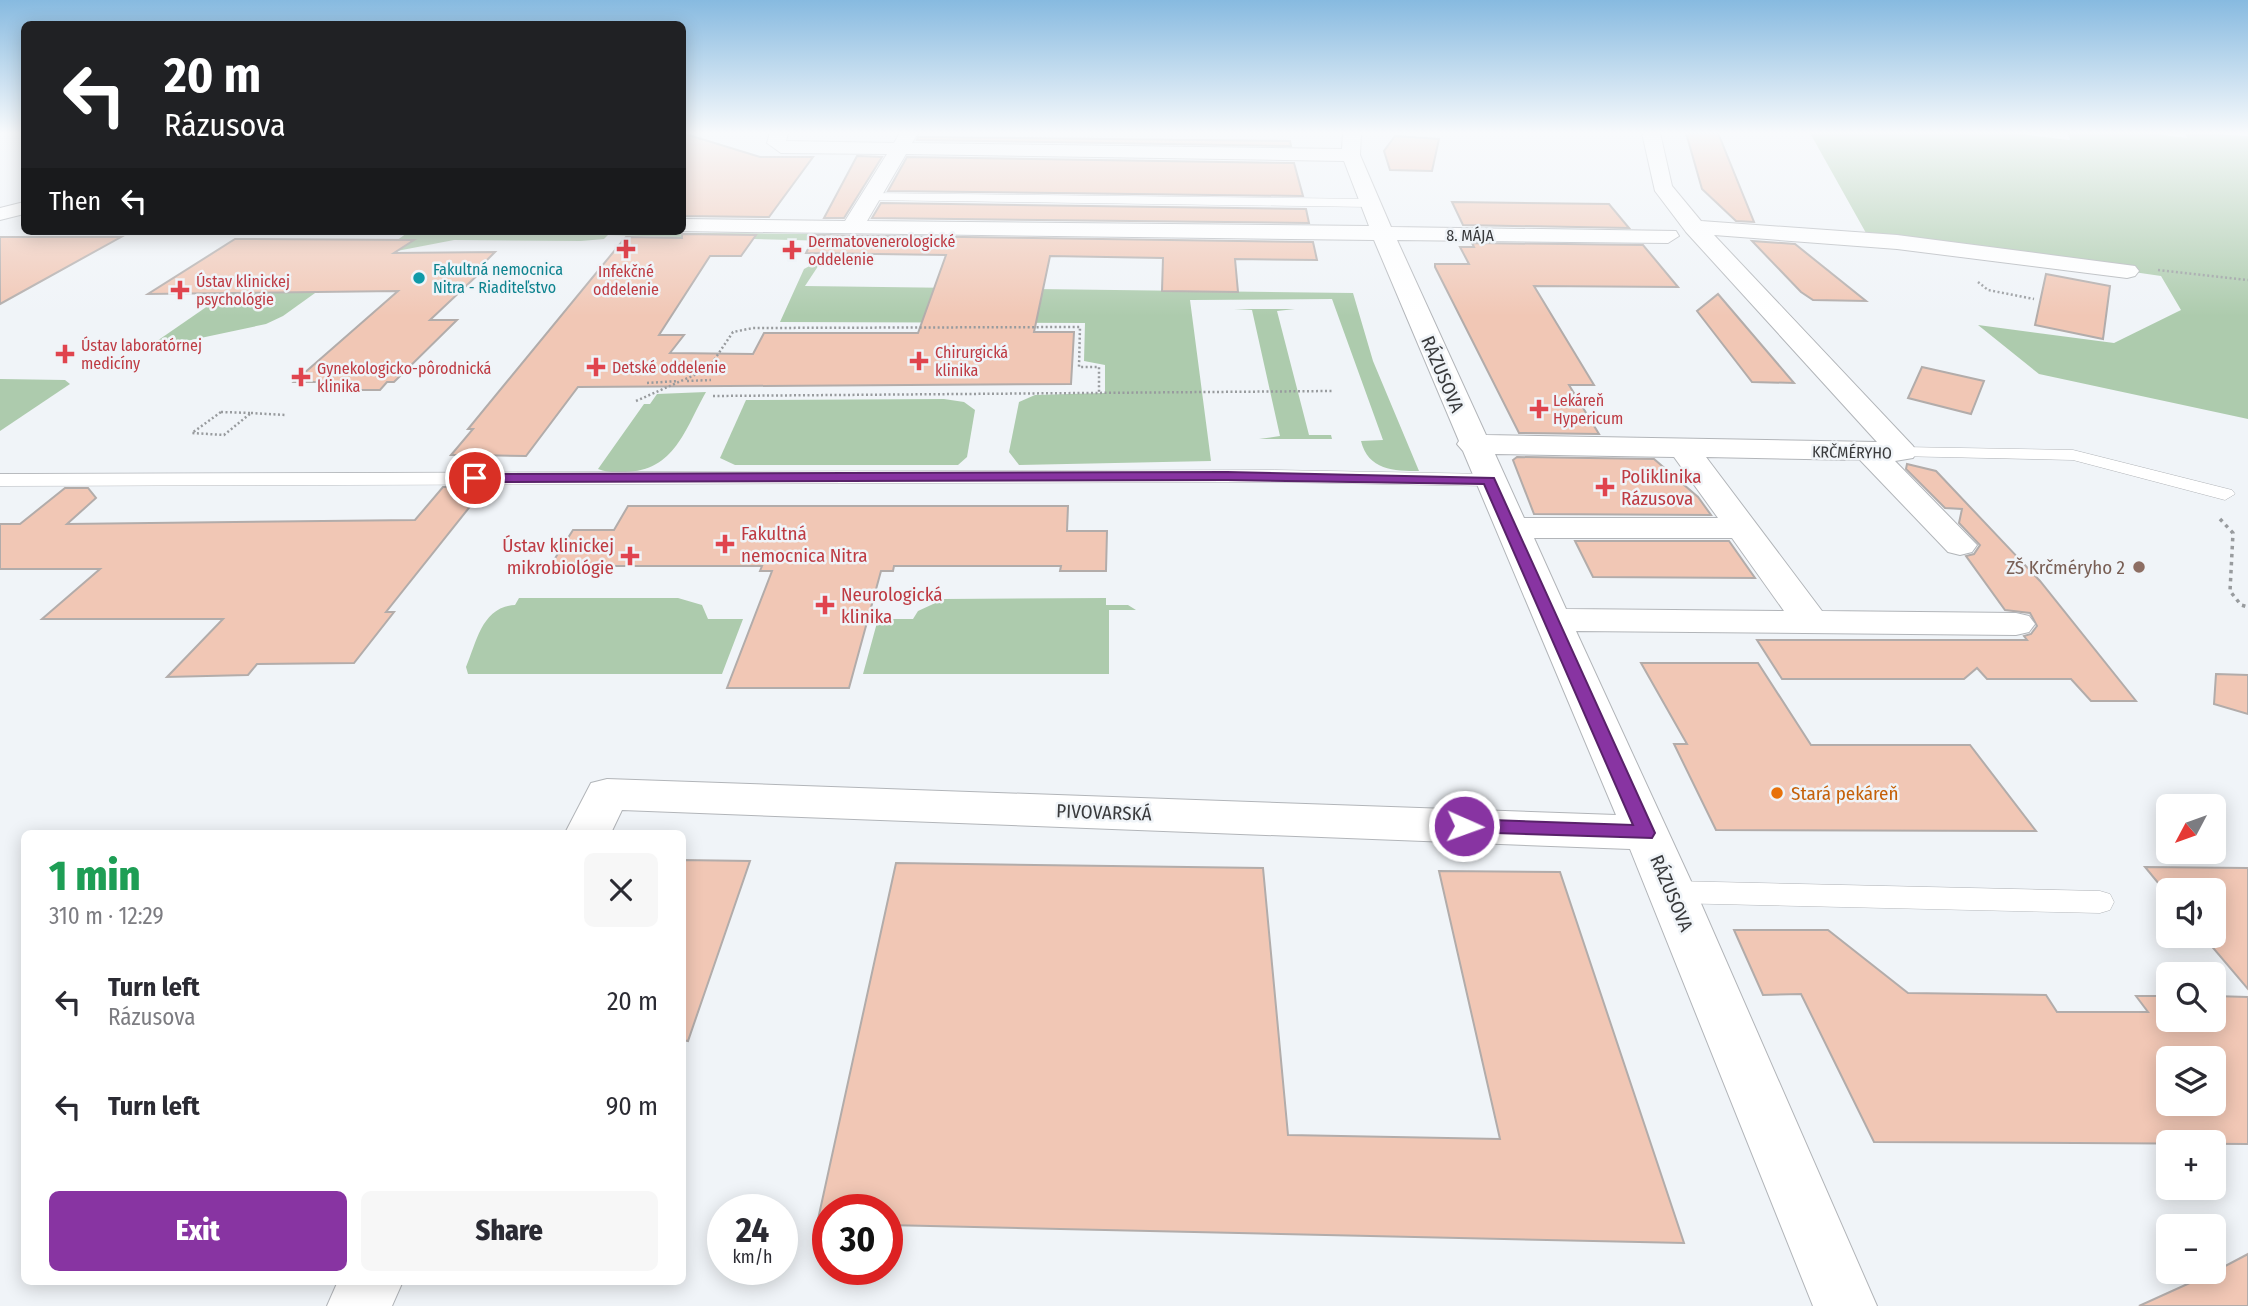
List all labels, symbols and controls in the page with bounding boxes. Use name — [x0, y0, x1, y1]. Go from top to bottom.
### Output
text: 20 m — [164, 46, 261, 105]
icon: left — [49, 49, 140, 140]
text: Rázusova — [164, 106, 286, 144]
icon: left — [115, 182, 153, 220]
text: Then — [49, 186, 101, 217]
street label: 8. MÁJA — [1446, 226, 1494, 245]
place label: Dermatovenerologické oddelenie — [808, 232, 955, 269]
marker: Infekčné oddelenie — [616, 239, 636, 259]
marker: Dermatovenerologické oddelenie — [782, 240, 802, 260]
place label: Fakultná nemocnica Nitra - Riaditeľstvo — [433, 260, 563, 297]
place label: Infekčné oddelenie — [593, 262, 659, 299]
marker: Fakultná nemocnica Nitra - Riaditeľstvo — [411, 270, 427, 286]
place label: Ústav klinickej psychológie — [196, 272, 290, 309]
marker: Ústav klinickej psychológie — [170, 280, 190, 300]
street label: RÁZUSOVA — [1416, 333, 1469, 416]
place label: Ústav laboratórnej medicíny — [81, 336, 202, 373]
place label: Chirurgická klinika — [935, 343, 1008, 380]
marker: Ústav laboratórnej medicíny — [55, 344, 75, 364]
marker: Chirurgická klinika — [909, 351, 929, 371]
marker: Detské oddelenie — [586, 357, 606, 377]
place label: Detské oddelenie — [612, 358, 726, 377]
place label: Gynekologicko-pôrodnická klinika — [317, 359, 492, 396]
marker: Gynekologicko-pôrodnická klinika — [291, 367, 311, 387]
place label: Lekáreň Hypericum — [1553, 391, 1623, 428]
marker: Lekáreň Hypericum — [1531, 401, 1547, 417]
street label: KRČMÉRYHO — [1812, 441, 1892, 463]
pin — [445, 448, 505, 508]
icon: arrive — [456, 459, 494, 497]
place label: Poliklinika Rázusova — [1621, 465, 1702, 510]
marker: Poliklinika Rázusova — [1595, 477, 1615, 497]
place label: Fakultná nemocnica Nitra — [741, 522, 868, 567]
place label: Ústav klinickej mikrobiológie — [502, 534, 614, 579]
marker: Fakultná nemocnica Nitra — [715, 534, 735, 554]
marker: Ústav klinickej mikrobiológie — [620, 546, 640, 566]
place label: ZŠ Krčméryho 2 — [2006, 556, 2125, 579]
marker: ZŠ Krčméryho 2 — [2131, 559, 2147, 575]
place label: Neurologická klinika — [841, 583, 943, 628]
marker: Neurologická klinika — [815, 595, 835, 615]
place label: Stará pekáreň — [1791, 782, 1899, 805]
marker: Stará pekáreň — [1769, 785, 1785, 801]
position arrow — [1427, 789, 1501, 863]
north arrow — [2156, 794, 2226, 864]
map controls — [2156, 794, 2226, 1284]
street label: PIVOVARSKÁ — [1056, 799, 1152, 826]
text: 1 min — [49, 851, 140, 901]
street label: RÁZUSOVA — [1645, 852, 1698, 935]
button: close — [584, 853, 658, 927]
button: sound — [2156, 878, 2226, 948]
text: 310 m · 12:29 — [49, 902, 164, 930]
button: search — [2156, 962, 2226, 1032]
text: Turn left — [108, 972, 200, 1003]
icon: left — [49, 983, 87, 1021]
text: 20 m — [607, 986, 658, 1017]
text: Rázusova — [108, 1003, 196, 1031]
button: layers — [2156, 1046, 2226, 1116]
icon: left — [49, 1088, 87, 1126]
text: Turn left — [108, 1091, 200, 1122]
text: 90 m — [606, 1091, 658, 1122]
button: + — [2156, 1130, 2226, 1200]
button: Exit — [49, 1191, 347, 1271]
button: Share — [361, 1191, 658, 1271]
speed limit sign: 30 — [812, 1194, 903, 1285]
text: 24 — [736, 1209, 769, 1251]
button: − — [2156, 1214, 2226, 1284]
text: km/h — [732, 1246, 773, 1268]

